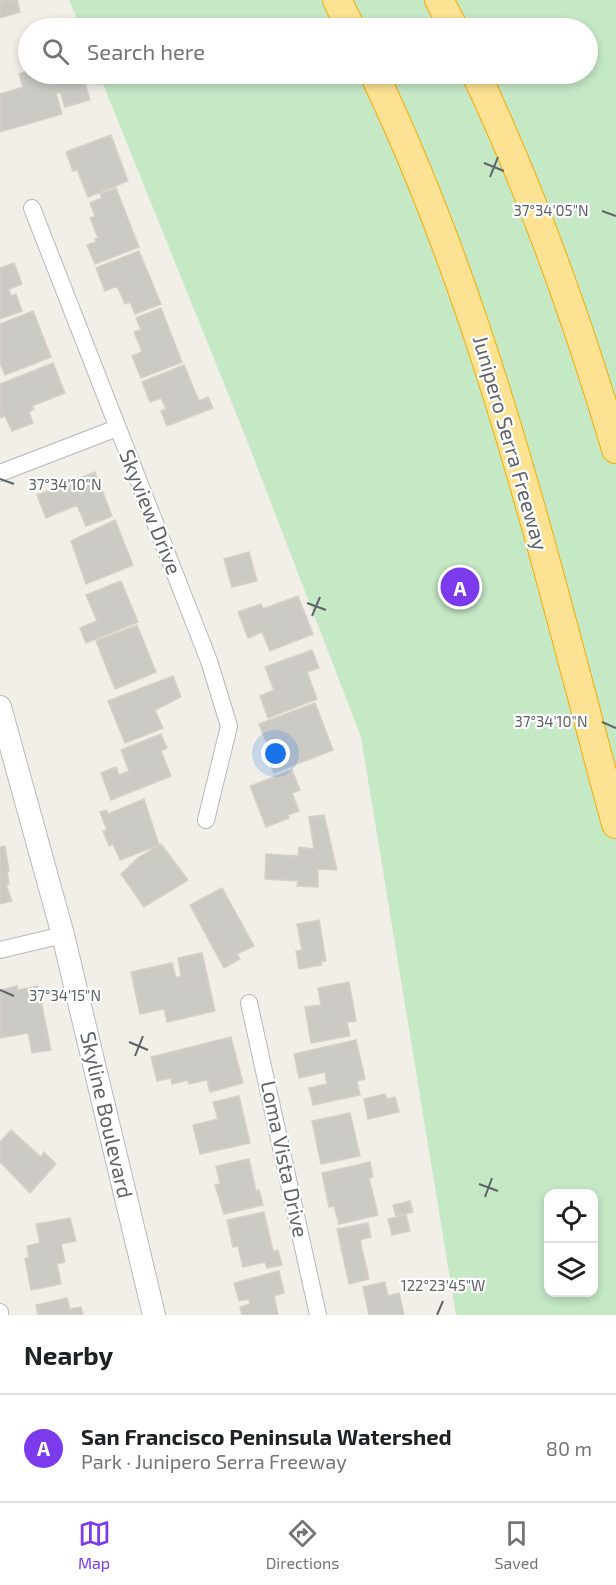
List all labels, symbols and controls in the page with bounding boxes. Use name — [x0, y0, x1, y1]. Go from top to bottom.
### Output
search box — [18, 18, 598, 84]
icon: search — [39, 35, 72, 68]
text: Search here — [87, 38, 205, 64]
text: 37°34'05"N — [513, 201, 589, 219]
street label: Junipero Serra Freeway — [469, 332, 554, 553]
street label: Skyview Drive — [115, 445, 188, 578]
text: 37°34'10"N — [29, 475, 102, 493]
pin: A — [440, 564, 480, 610]
text: 37°34'10"N — [515, 712, 588, 730]
your location — [261, 739, 290, 768]
text: 37°34'15"N — [29, 986, 101, 1004]
street label: Skyline Boulevard — [76, 1029, 139, 1200]
street label: Loma Vista Drive — [257, 1078, 314, 1239]
map controls — [544, 1189, 598, 1297]
button: locate — [544, 1189, 598, 1243]
button: layers — [544, 1243, 598, 1297]
text: 122°23'45"W — [401, 1276, 485, 1294]
text: Nearby — [24, 1339, 113, 1370]
text: San Francisco Peninsula Watershed — [81, 1423, 452, 1449]
text: A — [37, 1436, 50, 1460]
text: 80 m — [546, 1436, 592, 1460]
text: Park · Junipero Serra Freeway — [81, 1449, 347, 1473]
tab: Map — [78, 1517, 111, 1572]
tab: Directions — [266, 1517, 339, 1572]
tab: Saved — [495, 1517, 538, 1572]

